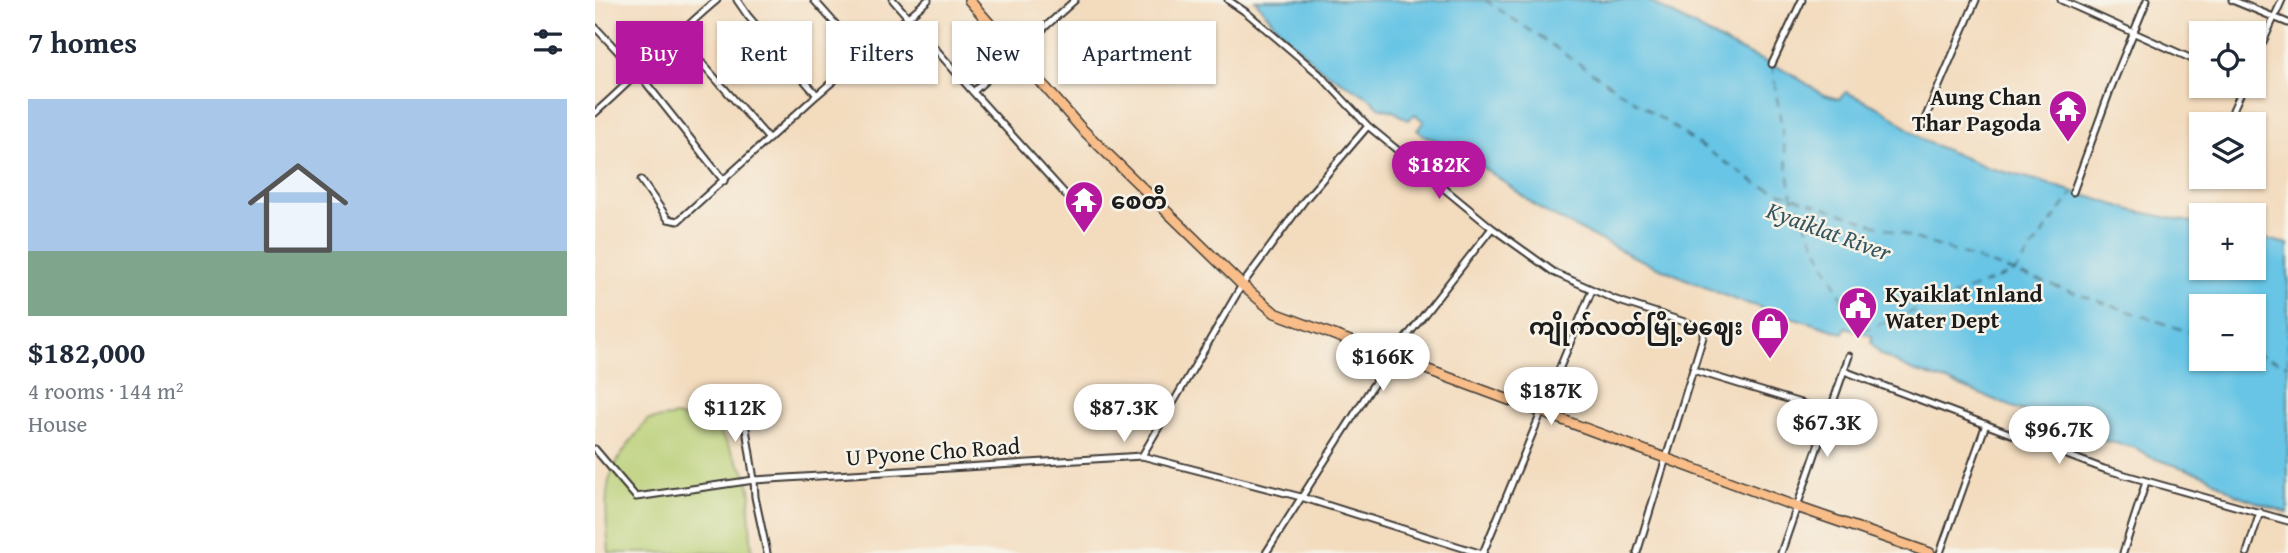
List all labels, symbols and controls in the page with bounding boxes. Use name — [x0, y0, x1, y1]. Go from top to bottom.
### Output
text: 7 homes — [28, 20, 137, 64]
chip: Buy — [616, 21, 703, 84]
chip: Rent — [717, 21, 812, 84]
chip: Filters — [826, 21, 938, 84]
chip: New — [952, 21, 1044, 84]
chip: Apartment — [1058, 21, 1216, 84]
map controls — [2189, 21, 2266, 371]
button: locate — [2189, 21, 2266, 98]
icon: filters — [529, 23, 567, 61]
place label: Aung Chan Thar Pagoda — [1912, 80, 2041, 139]
temple icon: Aung Chan Thar Pagoda — [2047, 88, 2089, 143]
button: layers — [2189, 112, 2266, 189]
pin: $182K — [1390, 142, 1488, 201]
icon: home — [235, 145, 361, 271]
text: $182K — [1408, 147, 1470, 180]
temple icon: စေတီ — [1063, 179, 1105, 234]
place label: စေတီ — [1111, 184, 1167, 217]
water label: Kyaiklat River — [1761, 192, 1897, 270]
button: + — [2189, 203, 2266, 280]
place label: Kyaiklat Inland Water Dept — [1885, 277, 2044, 336]
public building icon: Kyaiklat Inland Water Dept — [1837, 285, 1879, 340]
button: − — [2189, 294, 2266, 371]
shop icon: ကျိုက်လတ်မြို့မဈေး — [1749, 305, 1791, 360]
place label: ကျိုက်လတ်မြို့မဈေး — [1529, 310, 1743, 347]
text: $182,000 — [28, 330, 145, 374]
pin: $166K — [1334, 334, 1432, 393]
text: $166K — [1352, 339, 1414, 372]
pin: $187K — [1502, 368, 1600, 427]
text: $187K — [1520, 373, 1582, 406]
text: 4 rooms · 144 m² — [28, 374, 183, 407]
pin: $112K — [686, 384, 784, 444]
pin: $87.3K — [1067, 384, 1181, 444]
text: $112K — [704, 390, 766, 423]
text: $87.3K — [1090, 390, 1158, 423]
pin: $67.3K — [1770, 400, 1884, 459]
text: $67.3K — [1793, 405, 1861, 438]
pin: $96.7K — [2002, 406, 2116, 466]
text: House — [28, 407, 87, 440]
text: $96.7K — [2025, 412, 2093, 445]
street label: U Pyone Cho Road — [845, 428, 1022, 474]

